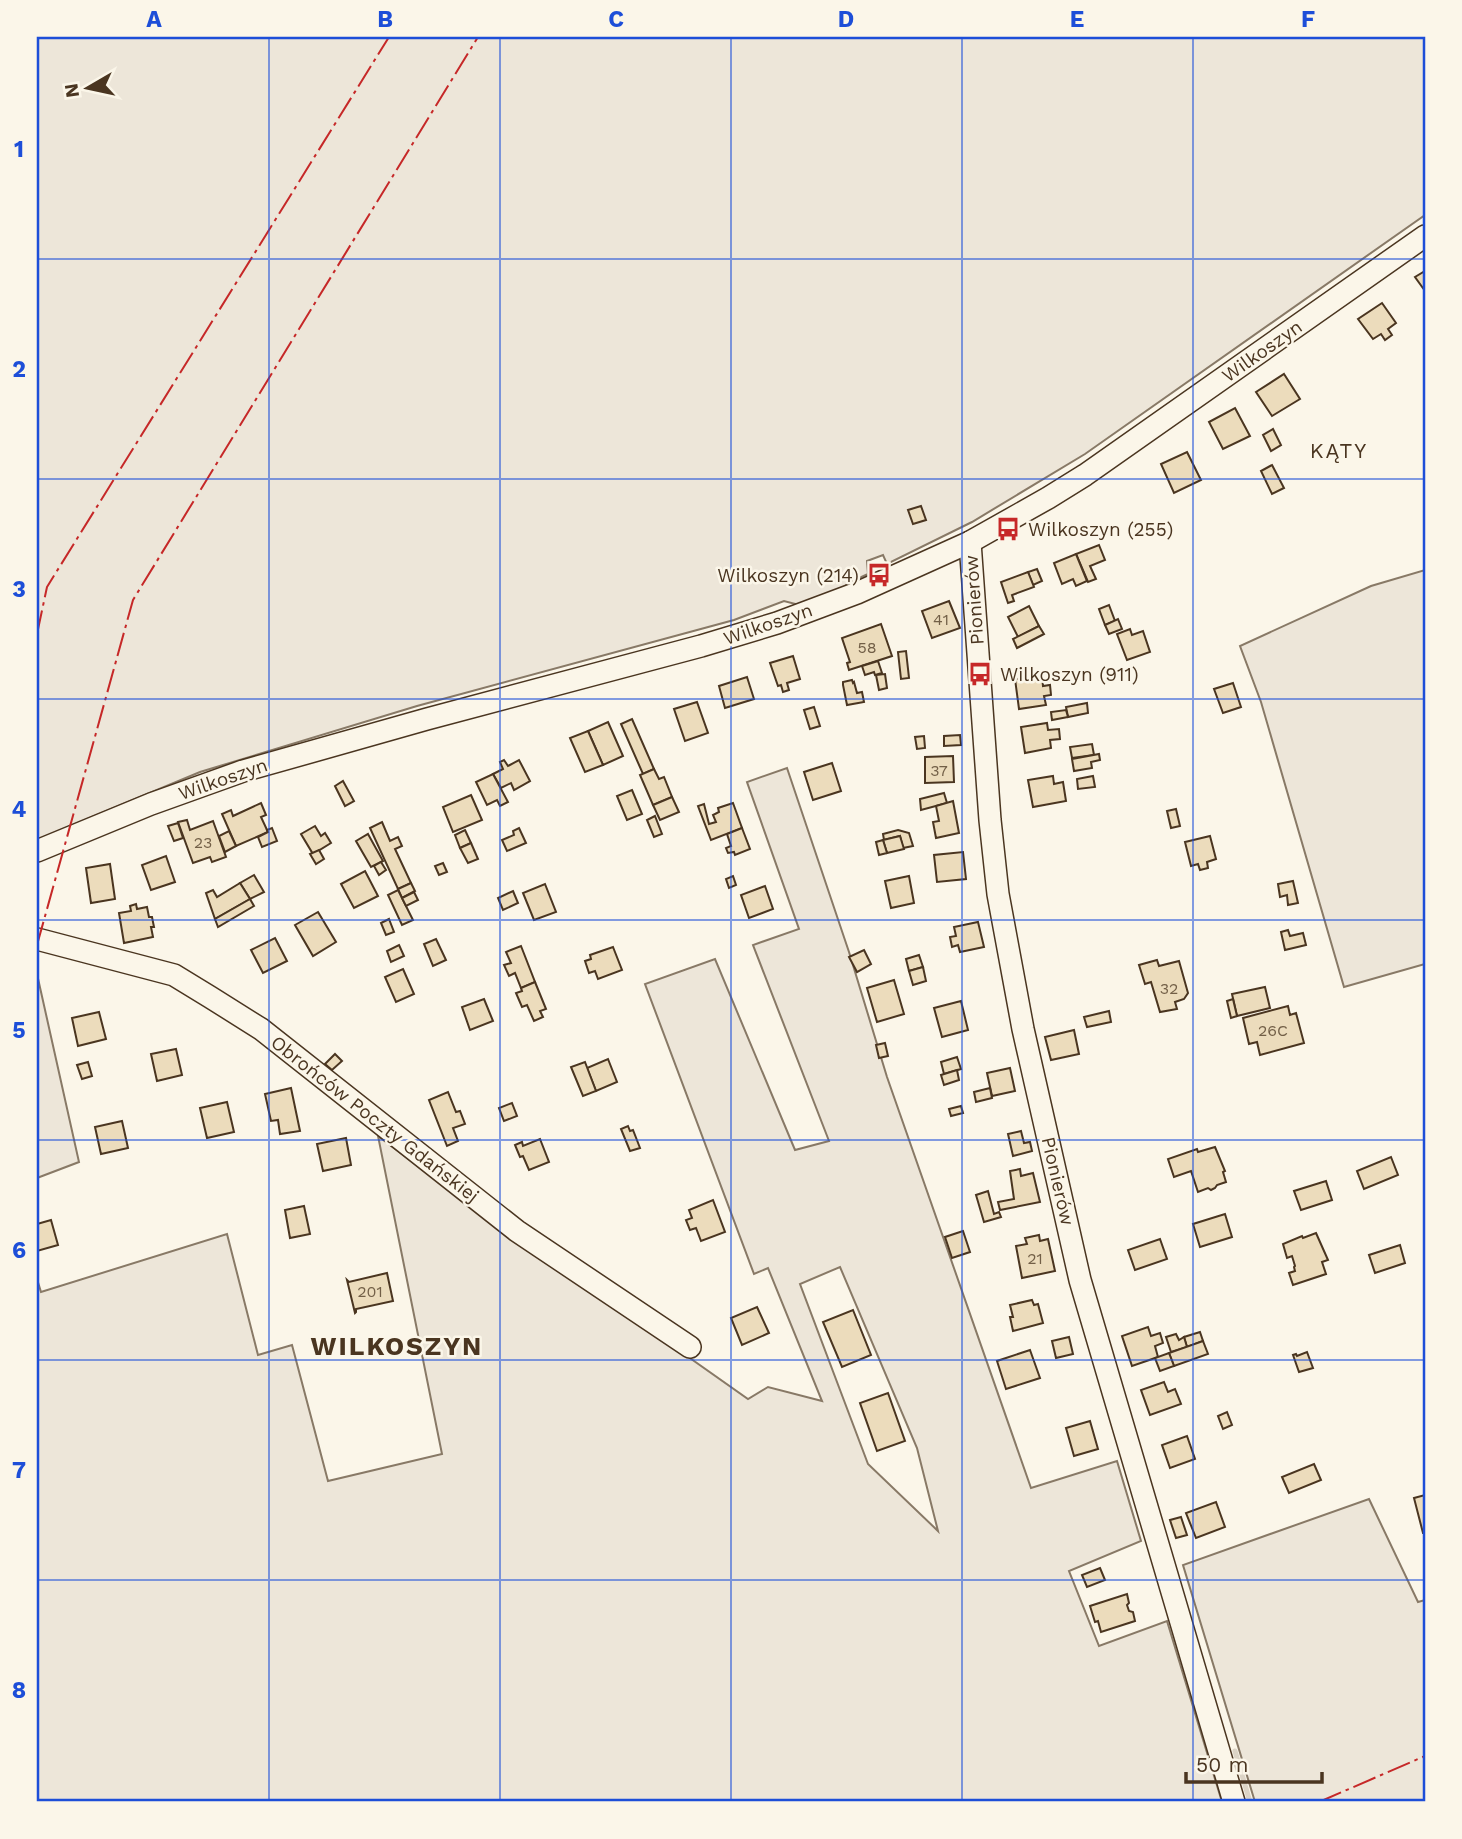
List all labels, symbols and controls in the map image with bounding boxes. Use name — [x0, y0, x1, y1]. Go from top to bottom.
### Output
text: A — [146, 6, 162, 33]
text: B — [377, 6, 393, 33]
text: C — [608, 6, 624, 33]
text: D — [838, 6, 854, 33]
text: E — [1070, 6, 1084, 33]
text: F — [1301, 6, 1315, 33]
north arrow — [52, 52, 122, 122]
text: N — [59, 82, 84, 99]
text: 1 — [14, 136, 24, 163]
street label: Wilkoszyn — [1217, 315, 1307, 387]
text: 2 — [12, 356, 26, 383]
district label: KĄTY — [1310, 438, 1368, 463]
bus stop icon: Wilkoszyn (255) — [994, 515, 1022, 543]
place label: Wilkoszyn (255) — [1028, 518, 1173, 541]
street label: Pionierów — [959, 554, 989, 646]
bus stop icon: Wilkoszyn (214) — [865, 561, 893, 589]
place label: Wilkoszyn (214) — [717, 564, 859, 587]
text: 3 — [12, 576, 26, 603]
street label: Wilkoszyn — [720, 598, 816, 650]
house number: 41 — [933, 610, 949, 629]
house number: 58 — [857, 638, 877, 657]
bus stop icon: Wilkoszyn (911) — [966, 660, 994, 688]
place label: Wilkoszyn (911) — [1000, 663, 1139, 686]
street label: Wilkoszyn — [175, 753, 271, 805]
house number: 37 — [930, 761, 948, 780]
text: 4 — [12, 796, 27, 823]
house number: 23 — [194, 833, 212, 852]
house number: 32 — [1160, 979, 1178, 998]
text: 5 — [12, 1017, 26, 1044]
house number: 26C — [1258, 1021, 1288, 1040]
street label: Obrońców Poczty Gdańskiej — [266, 1031, 484, 1207]
street label: Pionierów — [1037, 1134, 1079, 1228]
text: 6 — [12, 1237, 26, 1264]
house number: 21 — [1027, 1249, 1043, 1268]
house number: 201 — [357, 1282, 383, 1301]
district label: WILKOSZYN — [311, 1331, 483, 1361]
text: 7 — [12, 1457, 26, 1484]
text: 8 — [12, 1677, 26, 1704]
scale bar — [1186, 1741, 1322, 1785]
text: 50 m — [1196, 1752, 1248, 1777]

